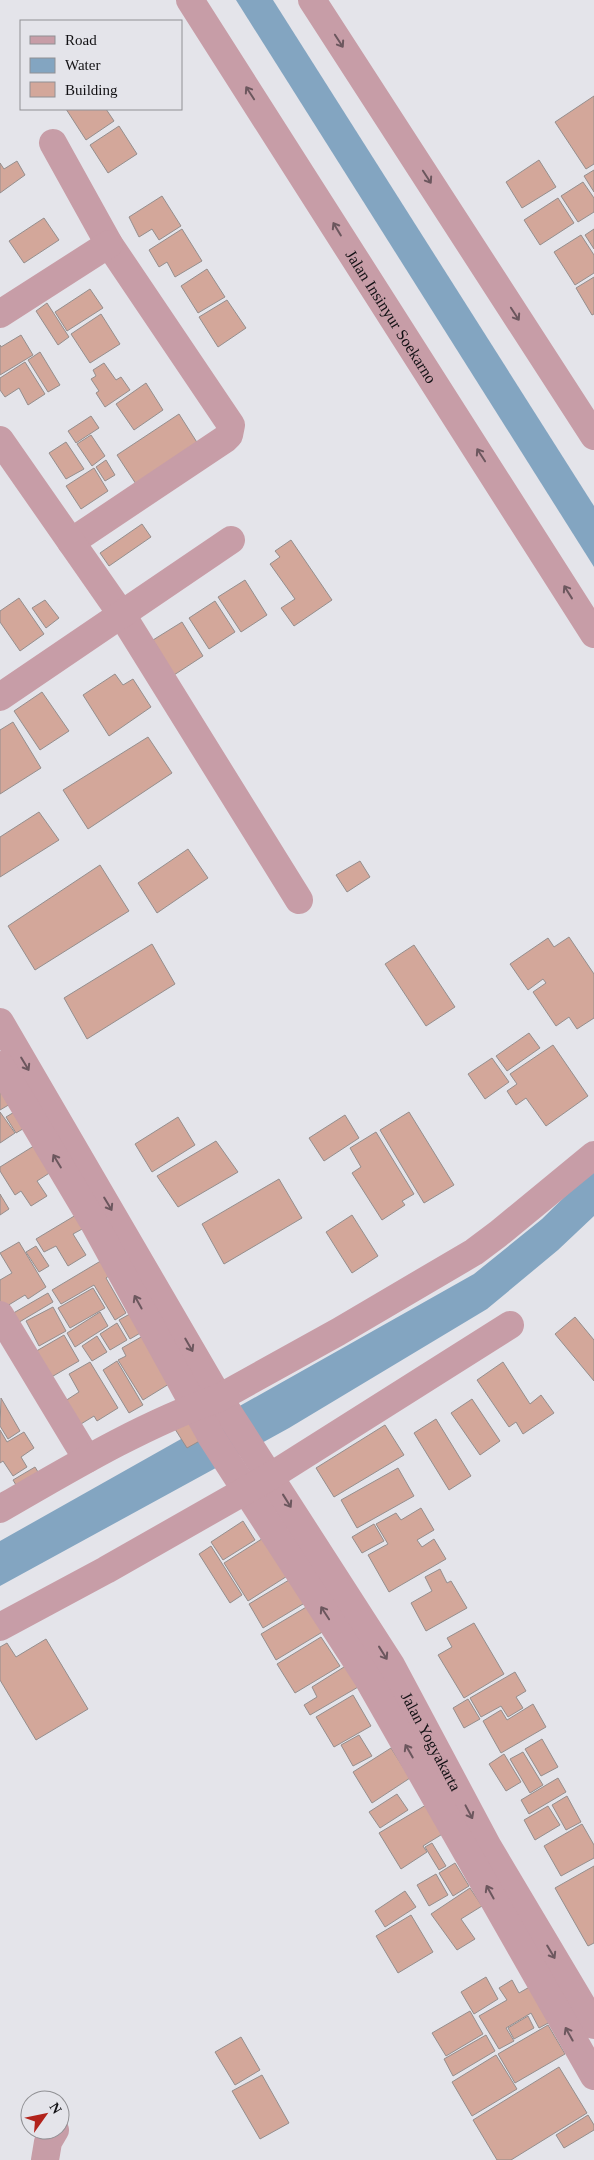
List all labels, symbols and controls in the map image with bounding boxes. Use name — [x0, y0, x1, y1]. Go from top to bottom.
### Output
legend — [20, 20, 182, 110]
text: Road — [65, 32, 97, 48]
one-way arrow — [333, 34, 344, 48]
text: Water — [65, 57, 100, 73]
text: Building — [65, 82, 118, 98]
one-way arrow — [244, 86, 254, 100]
one-way arrow — [422, 170, 432, 184]
one-way arrow — [332, 223, 342, 237]
street label: Jalan Insinyur Soekarno — [342, 247, 440, 386]
one-way arrow — [511, 306, 521, 320]
one-way arrow — [476, 448, 486, 462]
one-way arrow — [563, 586, 573, 600]
one-way arrow — [20, 1057, 30, 1071]
one-way arrow — [52, 1155, 62, 1169]
one-way arrow — [103, 1197, 113, 1211]
one-way arrow — [133, 1295, 143, 1310]
one-way arrow — [185, 1337, 194, 1352]
one-way arrow — [282, 1494, 292, 1508]
one-way arrow — [319, 1606, 329, 1620]
one-way arrow — [379, 1646, 389, 1660]
street label: Jalan Yogyakarta — [398, 1689, 464, 1794]
one-way arrow — [404, 1745, 414, 1759]
one-way arrow — [464, 1804, 474, 1819]
one-way arrow — [485, 1885, 495, 1900]
one-way arrow — [546, 1945, 556, 1959]
one-way arrow — [564, 2027, 574, 2042]
north arrow — [20, 2090, 70, 2140]
text: N — [46, 2100, 65, 2117]

